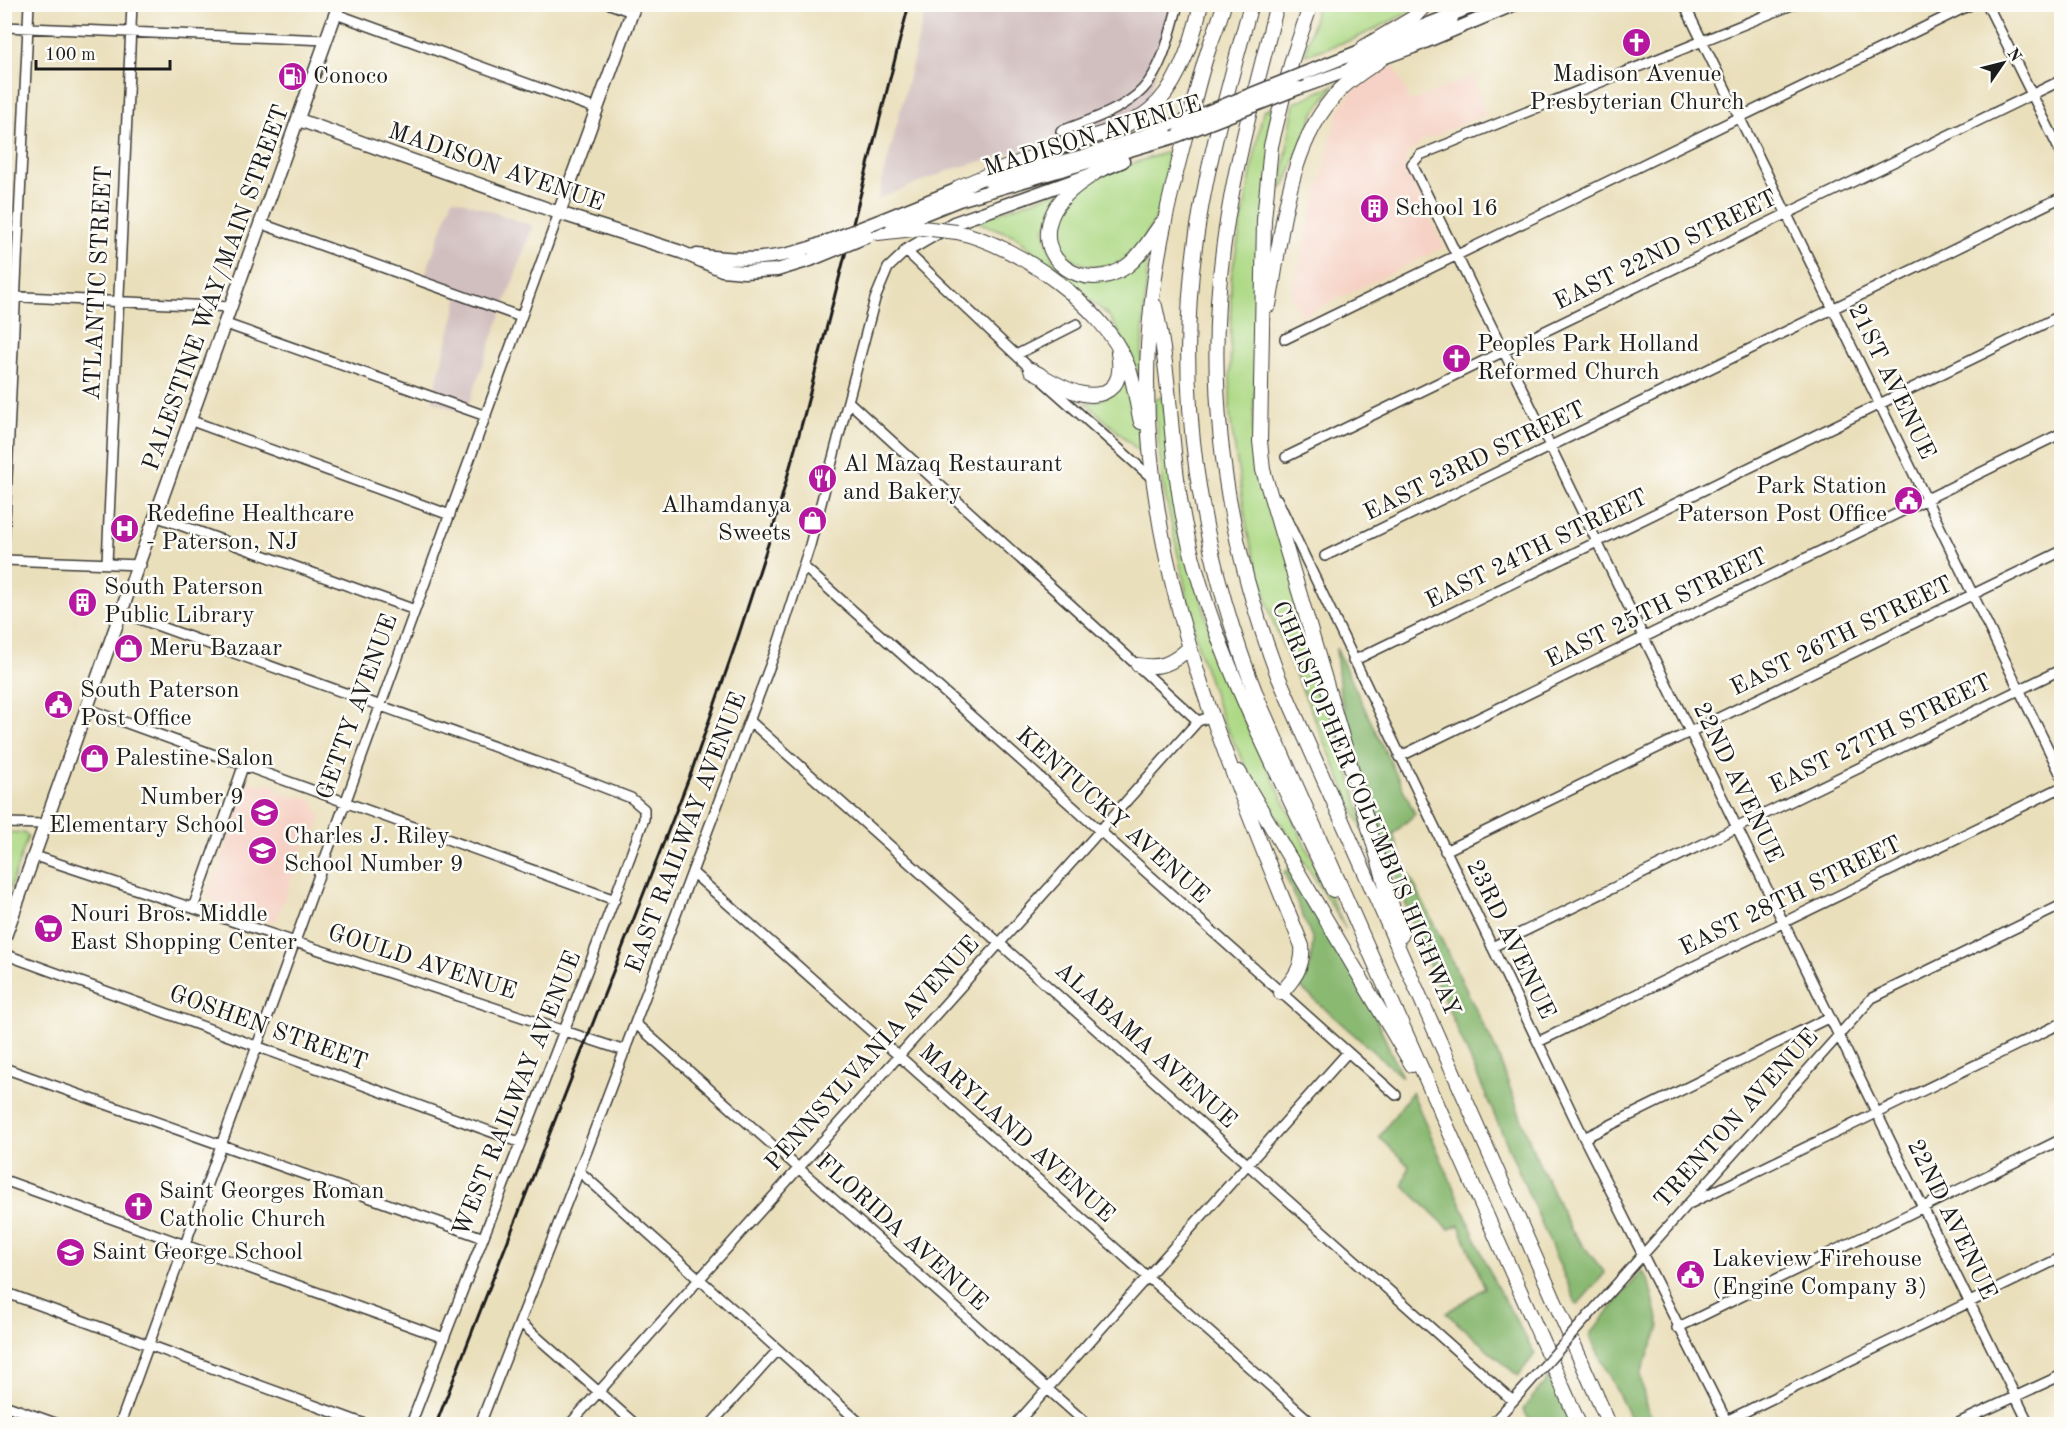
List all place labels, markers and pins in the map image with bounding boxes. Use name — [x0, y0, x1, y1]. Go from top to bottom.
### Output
church icon: Madison Avenue Presbyterian Church — [1621, 26, 1653, 58]
fuel station icon: Conoco — [276, 61, 308, 93]
place label: Madison Avenue Presbyterian Church — [1529, 63, 1745, 115]
place label: Conoco — [313, 65, 388, 89]
building icon: School 16 — [1358, 193, 1390, 225]
place label: School 16 — [1395, 197, 1498, 221]
place label: Peoples Park Holland Reformed Church — [1477, 333, 1699, 385]
church icon: Peoples Park Holland Reformed Church — [1440, 343, 1472, 375]
place label: Al Mazaq Restaurant and Bakery — [843, 453, 1062, 505]
restaurant icon: Al Mazaq Restaurant and Bakery — [806, 463, 838, 495]
place label: Park Station Paterson Post Office — [1677, 475, 1887, 527]
public building icon: Park Station Paterson Post Office — [1892, 485, 1924, 517]
place label: Alhamdanya Sweets — [661, 494, 791, 546]
place label: Redefine Healthcare - Paterson, NJ — [146, 503, 354, 555]
shop icon: Alhamdanya Sweets — [796, 504, 828, 536]
hospital icon: Redefine Healthcare - Paterson, NJ — [109, 513, 141, 545]
place label: South Paterson Public Library — [104, 576, 263, 628]
building icon: South Paterson Public Library — [67, 586, 99, 618]
shop icon: Meru Bazaar — [112, 633, 144, 665]
place label: Meru Bazaar — [149, 637, 282, 661]
place label: South Paterson Post Office — [80, 679, 239, 731]
public building icon: South Paterson Post Office — [43, 689, 75, 721]
shop icon: Palestine Salon — [78, 743, 110, 775]
place label: Palestine Salon — [115, 747, 274, 771]
place label: Number 9 Elementary School — [49, 786, 244, 838]
school or university icon: Number 9 Elementary School — [249, 796, 281, 828]
place label: Charles J. Riley School Number 9 — [284, 825, 464, 877]
school or university icon: Charles J. Riley School Number 9 — [247, 835, 279, 867]
place label: Nouri Bros. Middle East Shopping Center — [70, 903, 297, 955]
supermarket icon: Nouri Bros. Middle East Shopping Center — [33, 913, 65, 945]
place label: Saint Georges Roman Catholic Church — [159, 1180, 384, 1232]
church icon: Saint Georges Roman Catholic Church — [122, 1190, 154, 1222]
school or university icon: Saint George School — [55, 1237, 87, 1269]
place label: Saint George School — [92, 1241, 303, 1265]
place label: Lakeview Firehouse (Engine Company 3) — [1712, 1248, 1927, 1300]
public building icon: Lakeview Firehouse (Engine Company 3) — [1675, 1258, 1707, 1290]

